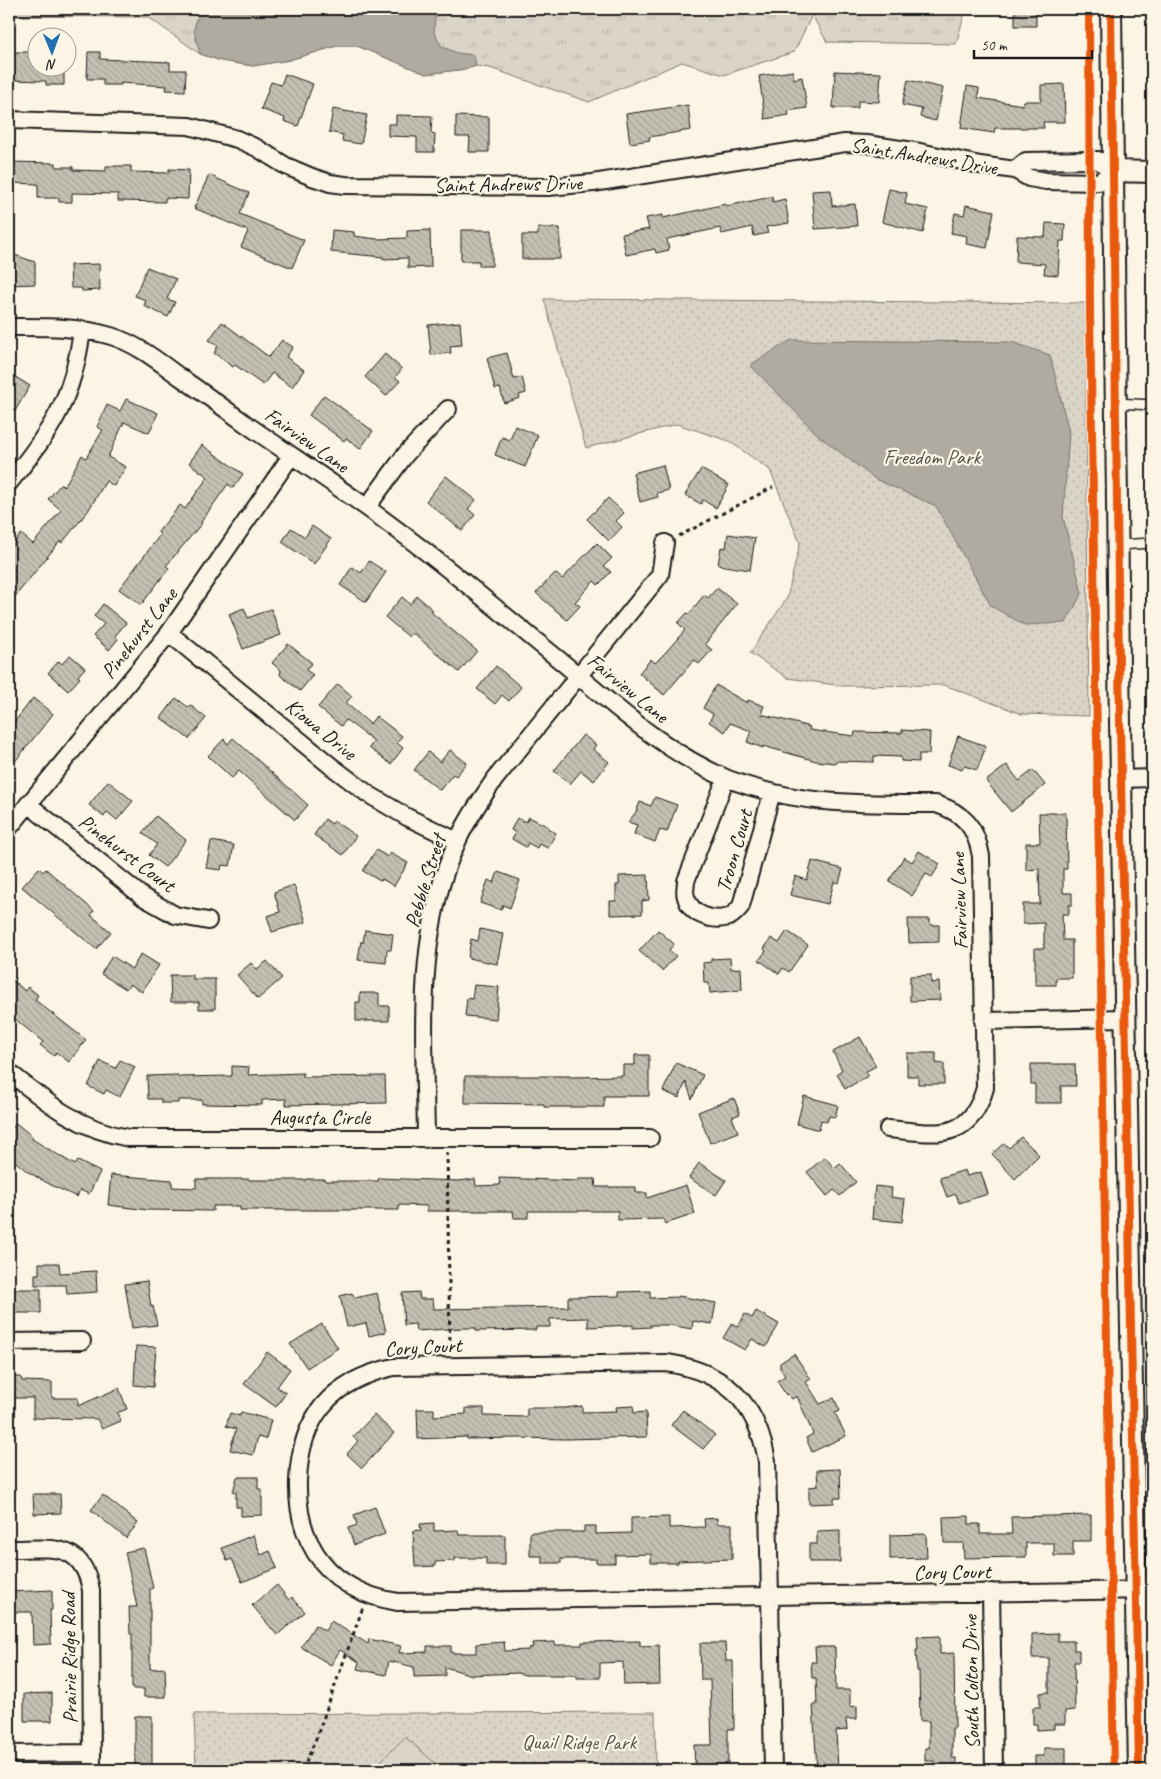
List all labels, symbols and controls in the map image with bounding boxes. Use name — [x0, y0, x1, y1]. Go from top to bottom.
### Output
north arrow — [28, 28, 78, 78]
scale bar — [974, 28, 1091, 60]
text: 50 m — [981, 36, 1008, 55]
text: N — [45, 56, 57, 73]
street label: Saint Andrews Drive — [849, 132, 1000, 181]
street label: Saint Andrews Drive — [434, 170, 583, 198]
street label: Fairview Lane — [260, 402, 355, 479]
park label: Freedom Park — [884, 444, 982, 470]
street label: Pinehurst Lane — [95, 581, 183, 684]
street label: Fairview Lane — [582, 647, 675, 729]
street label: Kiowa Drive — [280, 692, 363, 766]
street label: Troon Court — [710, 805, 759, 895]
street label: Pinehurst Court — [74, 808, 182, 899]
street label: Pebble Street — [399, 829, 452, 931]
street label: Fairview Lane — [944, 851, 974, 950]
street label: Augusta Circle — [270, 1104, 371, 1130]
street label: Cory Court — [384, 1332, 464, 1362]
street label: Cory Court — [913, 1558, 993, 1586]
street label: Prairie Ridge Road — [55, 1589, 83, 1724]
street label: South Colton Drive — [957, 1614, 985, 1749]
park label: Quail Ridge Park — [522, 1729, 637, 1755]

